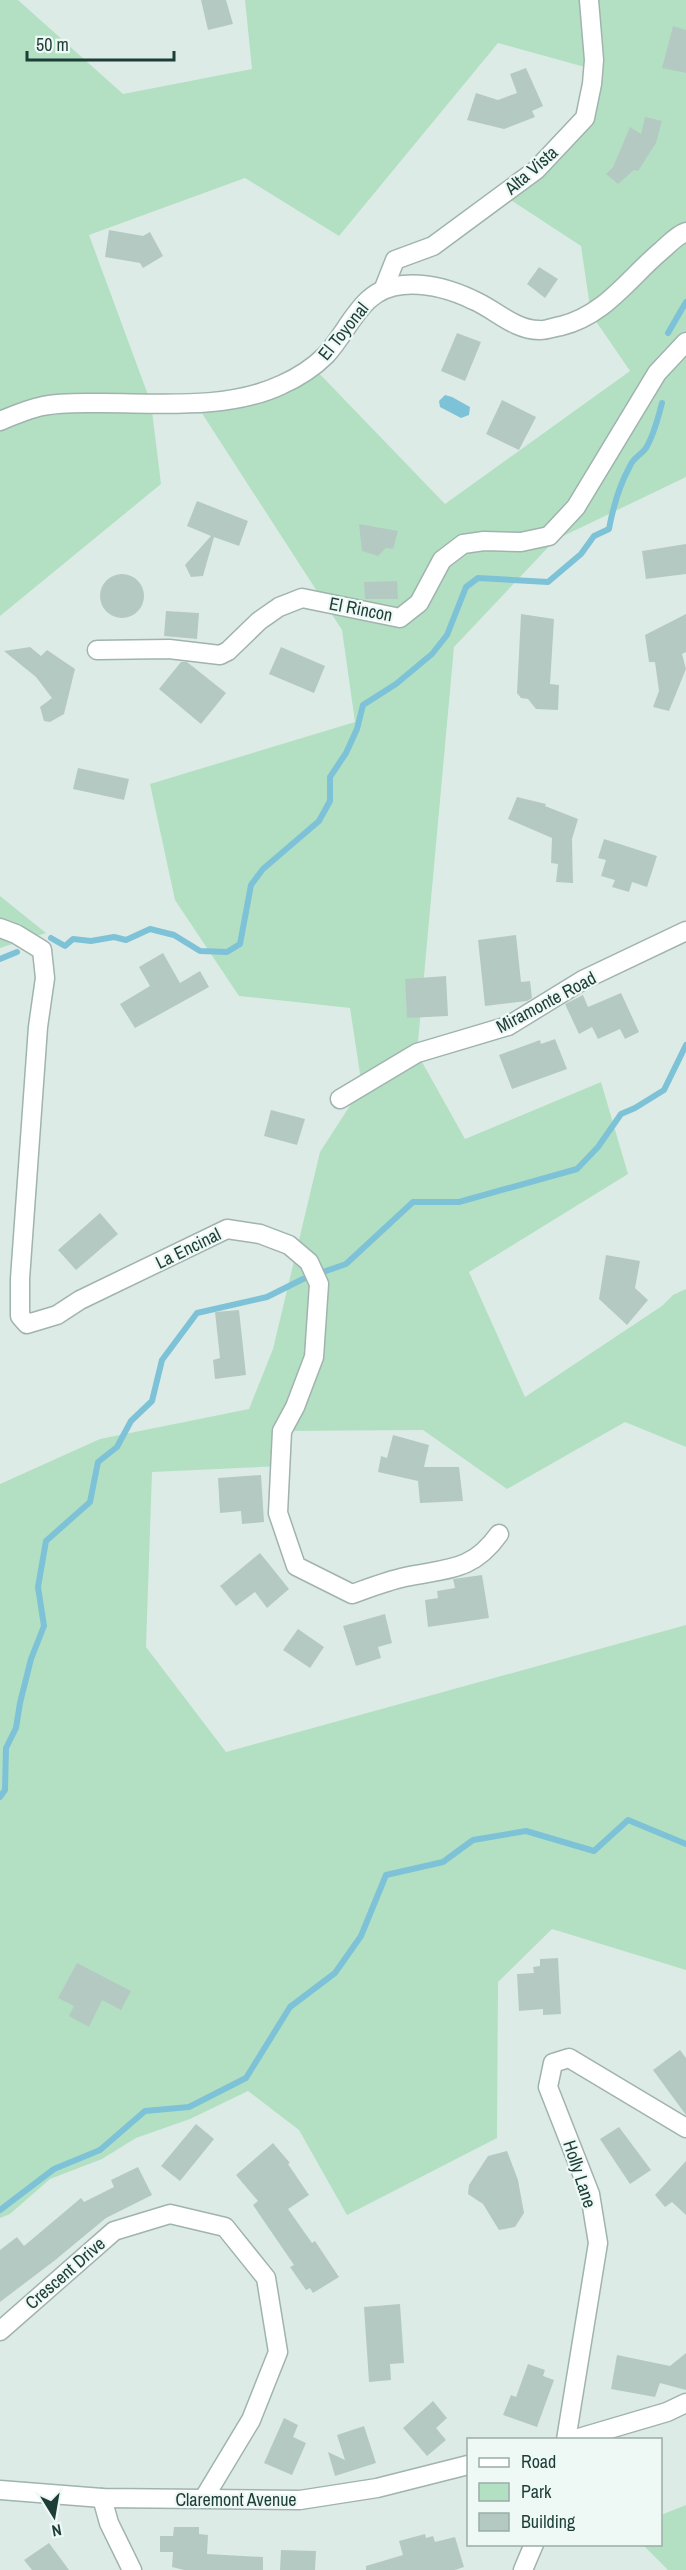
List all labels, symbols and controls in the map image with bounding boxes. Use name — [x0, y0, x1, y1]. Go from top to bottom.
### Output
scale bar — [27, 24, 174, 62]
text: 50 m — [36, 32, 69, 57]
street label: Alta Vista — [498, 140, 563, 201]
street label: El Toyonal — [312, 297, 374, 365]
street label: El Rincon — [327, 591, 395, 627]
street label: Miramonte Road — [492, 965, 600, 1039]
street label: La Encinal — [151, 1221, 225, 1275]
street label: Holly Lane — [557, 2137, 603, 2211]
street label: Crescent Drive — [20, 2231, 110, 2315]
legend — [467, 2438, 662, 2546]
text: Road — [521, 2449, 556, 2474]
text: Park — [521, 2479, 552, 2504]
north arrow — [24, 2486, 84, 2546]
street label: Claremont Avenue — [175, 2487, 297, 2512]
text: Building — [521, 2509, 576, 2534]
text: N — [50, 2519, 64, 2542]

